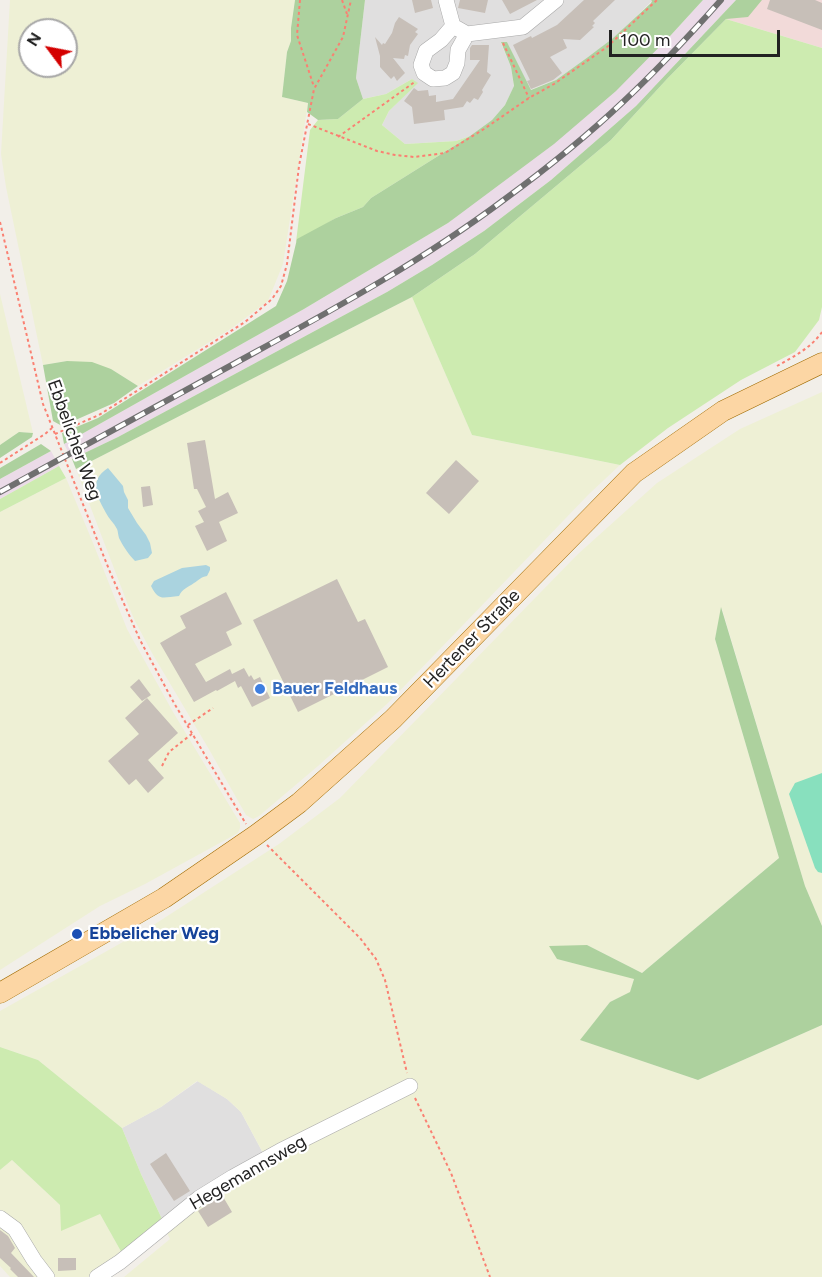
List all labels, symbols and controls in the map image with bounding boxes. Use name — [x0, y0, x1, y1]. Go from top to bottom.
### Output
north arrow — [18, 18, 78, 78]
scale bar — [612, 18, 783, 56]
text: N — [23, 29, 45, 50]
text: 100 m — [620, 29, 670, 51]
street label: Ebbelicher Weg — [42, 377, 106, 503]
street label: Hertener Straße — [419, 585, 525, 693]
place label: Bauer Feldhaus — [272, 678, 397, 700]
marker: Bauer Feldhaus — [253, 682, 267, 696]
place label: Ebbelicher Weg — [89, 923, 219, 945]
marker: Ebbelicher Weg — [70, 927, 84, 941]
street label: Hegemannsweg — [186, 1131, 310, 1215]

